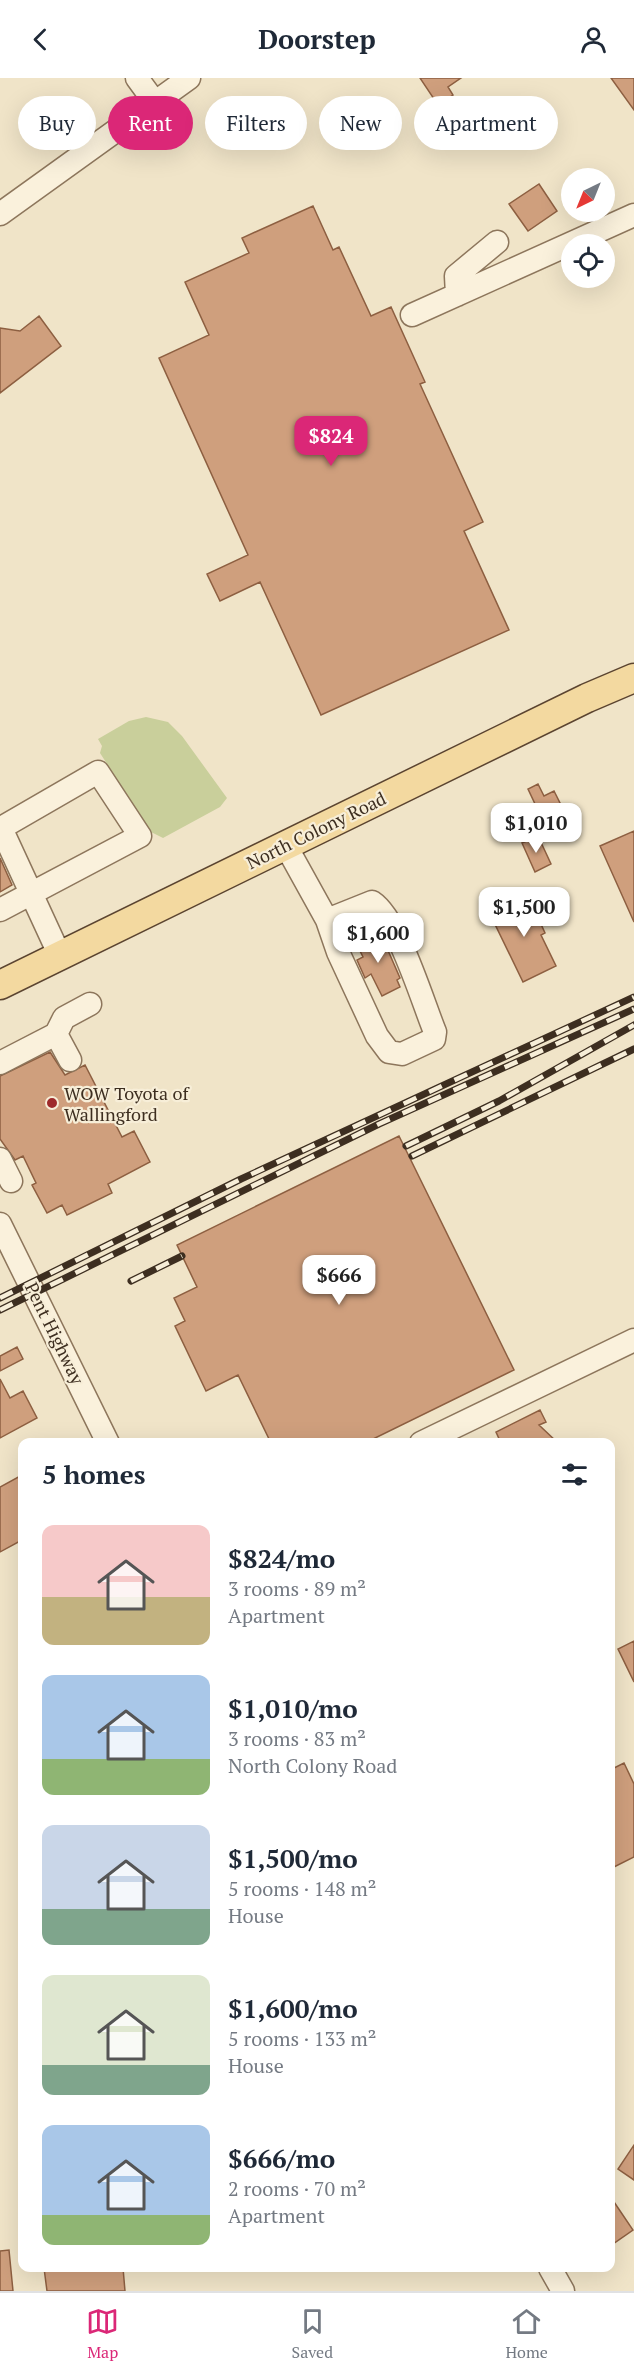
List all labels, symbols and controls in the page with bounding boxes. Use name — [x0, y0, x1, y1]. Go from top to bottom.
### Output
text: Doorstep — [258, 21, 376, 57]
icon: back — [24, 23, 57, 56]
icon: person — [577, 23, 610, 56]
chip: Buy — [18, 96, 96, 150]
chip: Rent — [108, 96, 193, 150]
chip: Filters — [205, 96, 307, 150]
chip: New — [319, 96, 402, 150]
chip: Apartment — [414, 96, 558, 150]
north arrow — [561, 168, 615, 222]
map controls — [561, 168, 615, 288]
button: locate — [561, 234, 615, 288]
pin: $824 — [295, 416, 367, 467]
text: $824 — [308, 422, 354, 449]
street label: North Colony Road — [242, 786, 390, 874]
pin: $1,010 — [487, 803, 585, 854]
text: $1,010 — [505, 809, 567, 836]
pin: $1,500 — [475, 887, 573, 938]
text: $1,500 — [493, 893, 555, 920]
pin: $1,600 — [329, 913, 427, 964]
text: $1,600 — [347, 919, 409, 946]
place label: WOW Toyota of Wallingford — [64, 1081, 190, 1126]
marker: WOW Toyota of Wallingford — [45, 1096, 59, 1110]
pin: $666 — [303, 1255, 375, 1306]
text: $666 — [316, 1261, 362, 1288]
street label: Pent Highway — [20, 1278, 90, 1389]
text: 5 homes — [42, 1457, 146, 1491]
icon: filters — [558, 1458, 591, 1491]
text: $824/mo — [228, 1541, 335, 1575]
icon: home — [90, 1549, 162, 1621]
text: 3 rooms · 89 m² — [228, 1575, 366, 1602]
text: Apartment — [228, 1602, 325, 1629]
text: $1,010/mo — [228, 1691, 358, 1725]
icon: home — [90, 1699, 162, 1771]
text: 3 rooms · 83 m² — [228, 1725, 366, 1752]
text: North Colony Road — [228, 1752, 397, 1779]
text: $1,500/mo — [228, 1841, 358, 1875]
icon: home — [90, 1849, 162, 1921]
text: 5 rooms · 148 m² — [228, 1875, 376, 1902]
text: House — [228, 1902, 284, 1929]
text: $1,600/mo — [228, 1991, 358, 2025]
icon: home — [90, 1999, 162, 2071]
text: 5 rooms · 133 m² — [228, 2025, 376, 2052]
text: House — [228, 2052, 284, 2079]
text: $666/mo — [228, 2141, 335, 2175]
icon: home — [90, 2149, 162, 2221]
text: 2 rooms · 70 m² — [228, 2175, 366, 2202]
text: Apartment — [228, 2202, 325, 2229]
tab: Map — [86, 2305, 119, 2363]
tab: Saved — [292, 2305, 333, 2363]
tab: Home — [505, 2305, 548, 2363]

